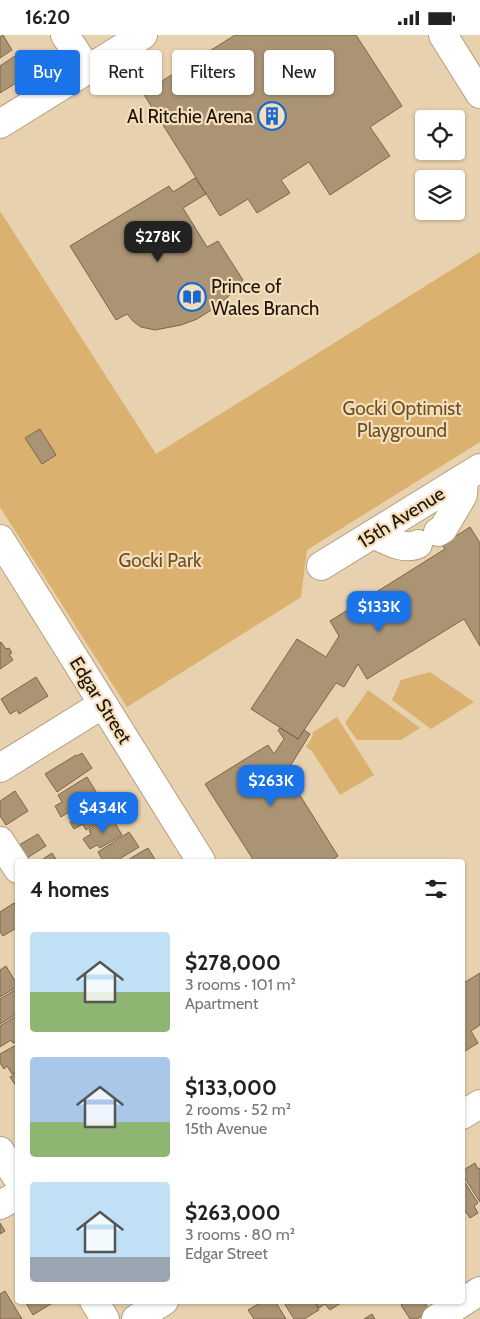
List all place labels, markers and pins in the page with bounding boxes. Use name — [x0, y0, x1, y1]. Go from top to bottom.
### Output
building icon: Al Ritchie Arena — [257, 101, 287, 131]
place label: Al Ritchie Arena — [127, 105, 253, 128]
pin: $278K — [123, 221, 193, 263]
place label: Prince of Wales Branch — [211, 275, 319, 320]
library icon: Prince of Wales Branch — [177, 282, 207, 312]
pin: $133K — [344, 591, 414, 633]
pin: $263K — [236, 765, 306, 807]
pin: $434K — [68, 791, 138, 834]

